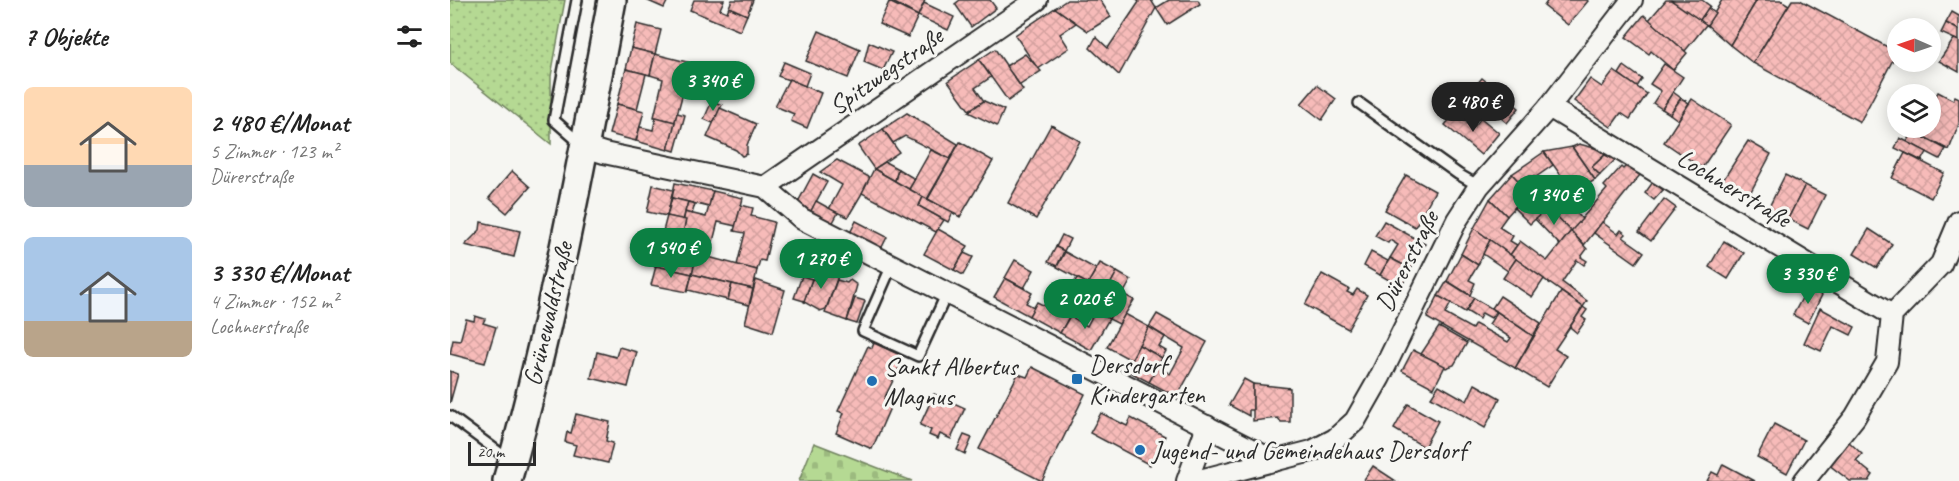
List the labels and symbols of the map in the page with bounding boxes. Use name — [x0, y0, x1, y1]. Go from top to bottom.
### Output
street label: Spitzwegstraße — [823, 18, 951, 122]
north arrow — [1887, 18, 1941, 72]
pin: 3 340 € — [658, 61, 768, 112]
pin: 2 480 € — [1418, 82, 1528, 133]
street label: Lochnerstraße — [1671, 141, 1799, 236]
pin: 1 340 € — [1499, 175, 1609, 226]
street label: Dürerstraße — [1368, 203, 1447, 317]
pin: 1 540 € — [616, 228, 726, 279]
street label: Grünewaldstraße — [515, 236, 581, 389]
pin: 1 270 € — [766, 239, 876, 290]
pin: 3 330 € — [1753, 254, 1863, 305]
pin: 2 020 € — [1030, 279, 1140, 330]
place label: Dersdorf Kindergarten — [1089, 348, 1206, 411]
place label: Sankt Albertus Magnus — [884, 350, 1020, 413]
marker: Dersdorf Kindergarten — [1070, 372, 1084, 386]
marker: Sankt Albertus Magnus — [865, 374, 879, 388]
place label: Jugend- und Gemeindehaus Dersdorf — [1150, 434, 1472, 467]
scale bar — [468, 439, 536, 466]
marker: Jugend- und Gemeindehaus Dersdorf — [1133, 443, 1147, 457]

